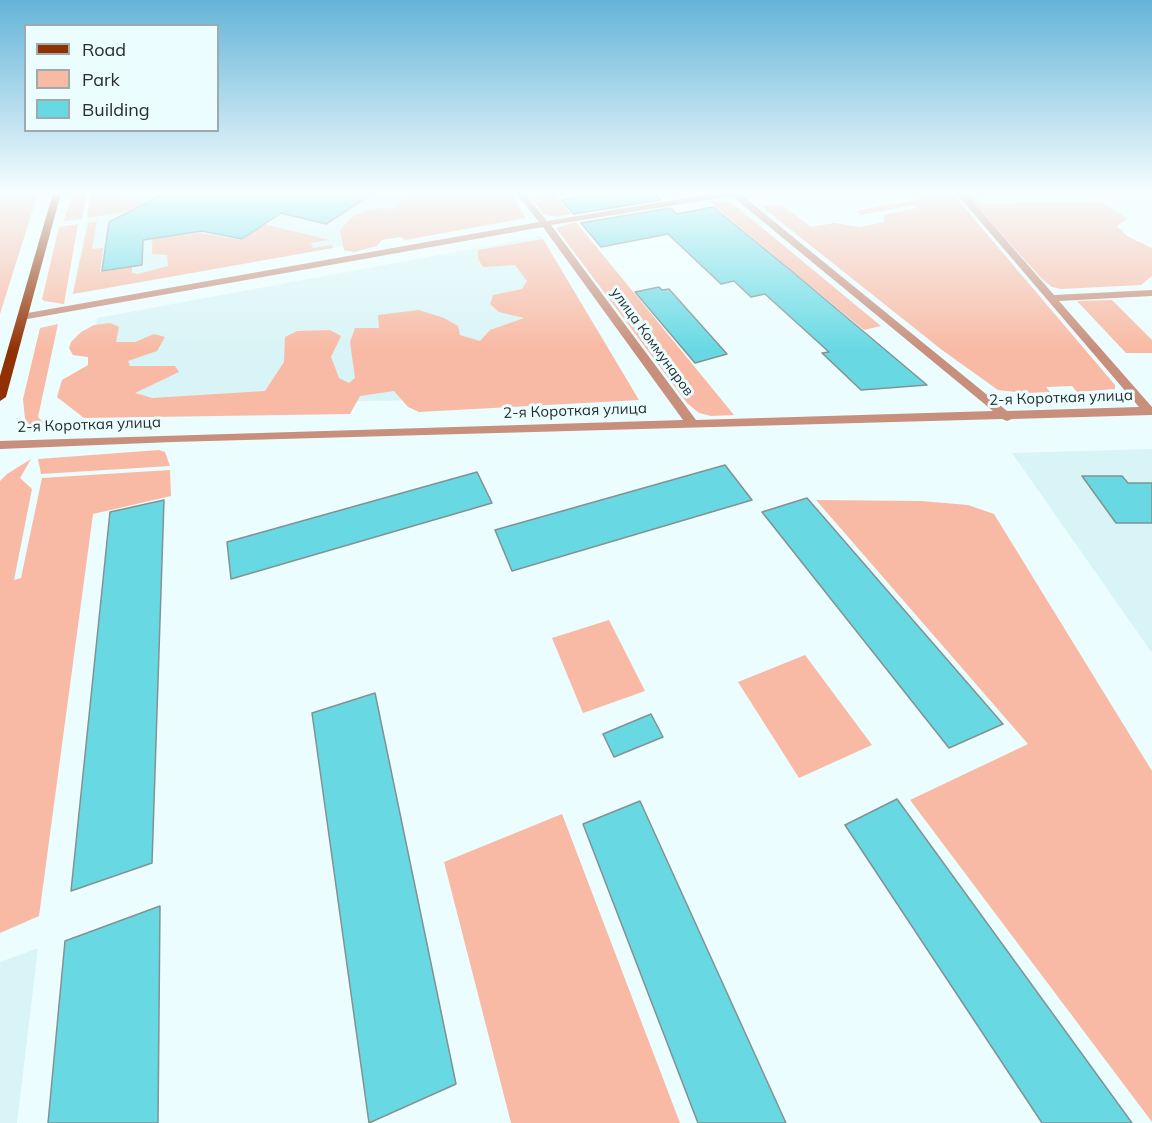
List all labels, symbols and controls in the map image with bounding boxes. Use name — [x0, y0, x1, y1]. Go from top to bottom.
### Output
legend — [24, 24, 219, 132]
text: Road — [82, 38, 126, 61]
text: Park — [82, 68, 120, 91]
text: Building — [82, 98, 150, 121]
street label: улица Коммунаров — [607, 285, 697, 399]
street label: 2-я Короткая улица — [989, 386, 1133, 410]
street label: 2-я Короткая улица — [503, 399, 647, 423]
street label: 2-я Короткая улица — [17, 413, 161, 437]

